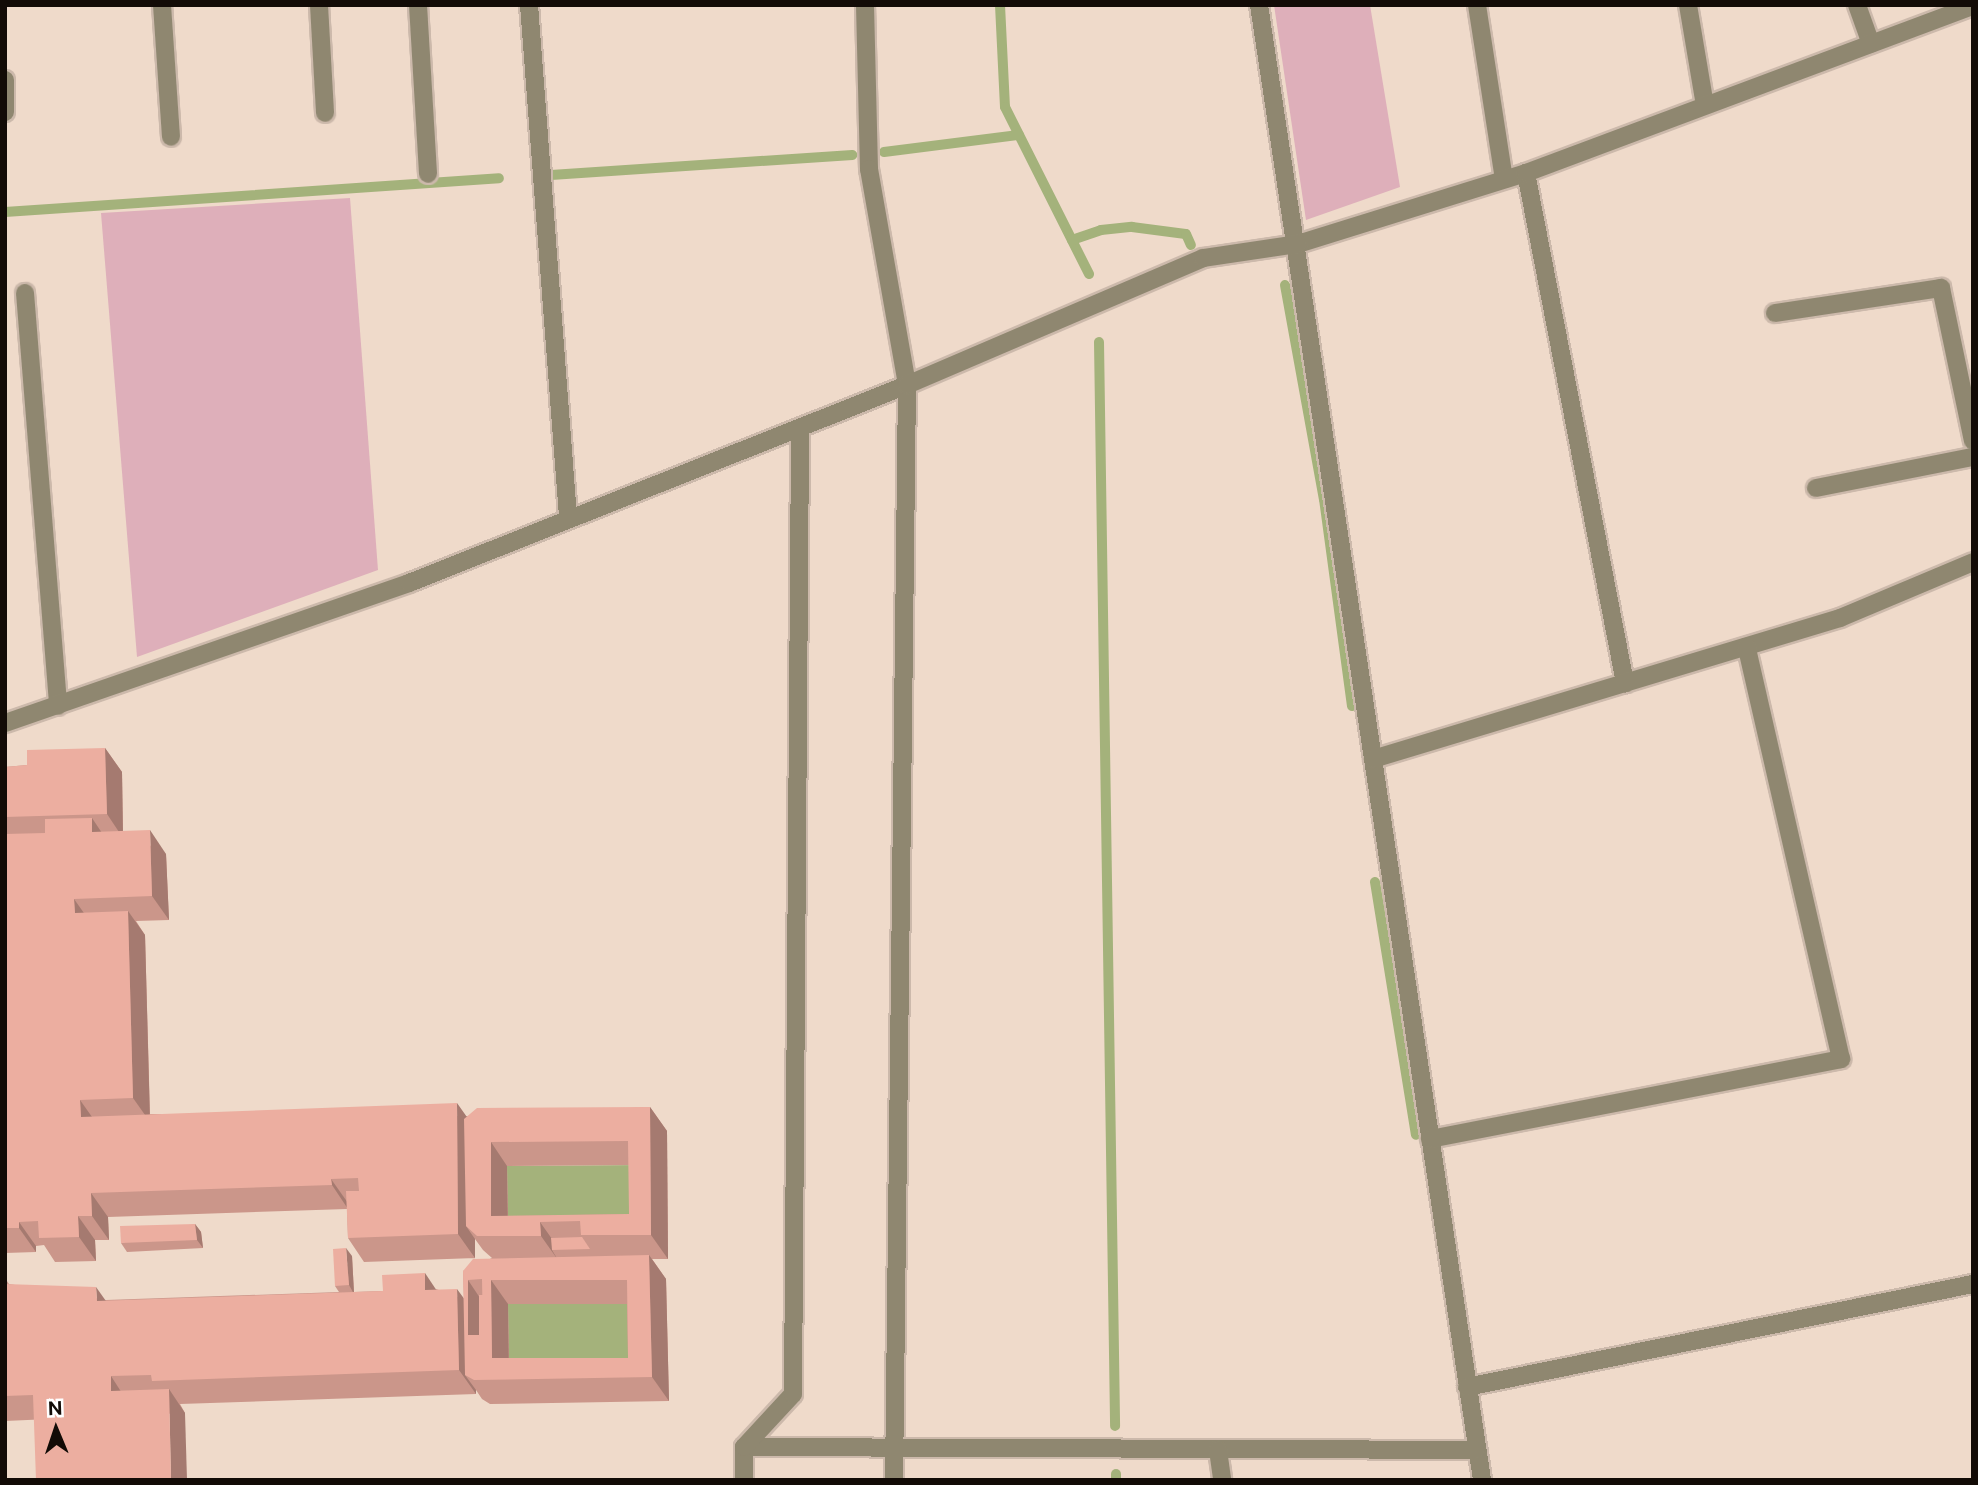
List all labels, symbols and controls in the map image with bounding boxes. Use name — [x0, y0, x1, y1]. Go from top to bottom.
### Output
north arrow — [21, 1394, 91, 1464]
text: N — [47, 1397, 63, 1419]

